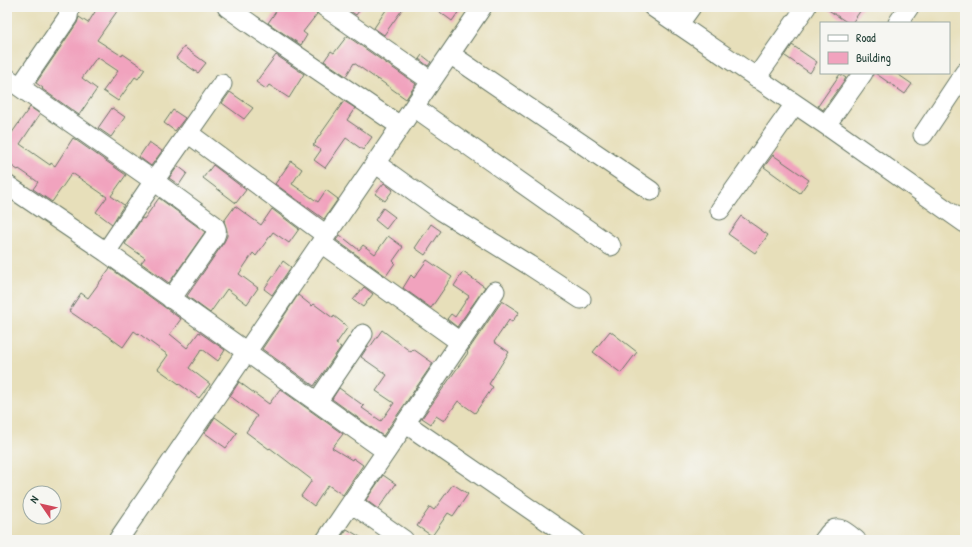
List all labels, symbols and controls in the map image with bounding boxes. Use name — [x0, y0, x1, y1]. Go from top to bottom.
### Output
legend — [820, 22, 950, 74]
text: Road — [856, 29, 876, 46]
text: Building — [856, 49, 891, 66]
north arrow — [22, 485, 62, 525]
text: N — [26, 493, 41, 506]

